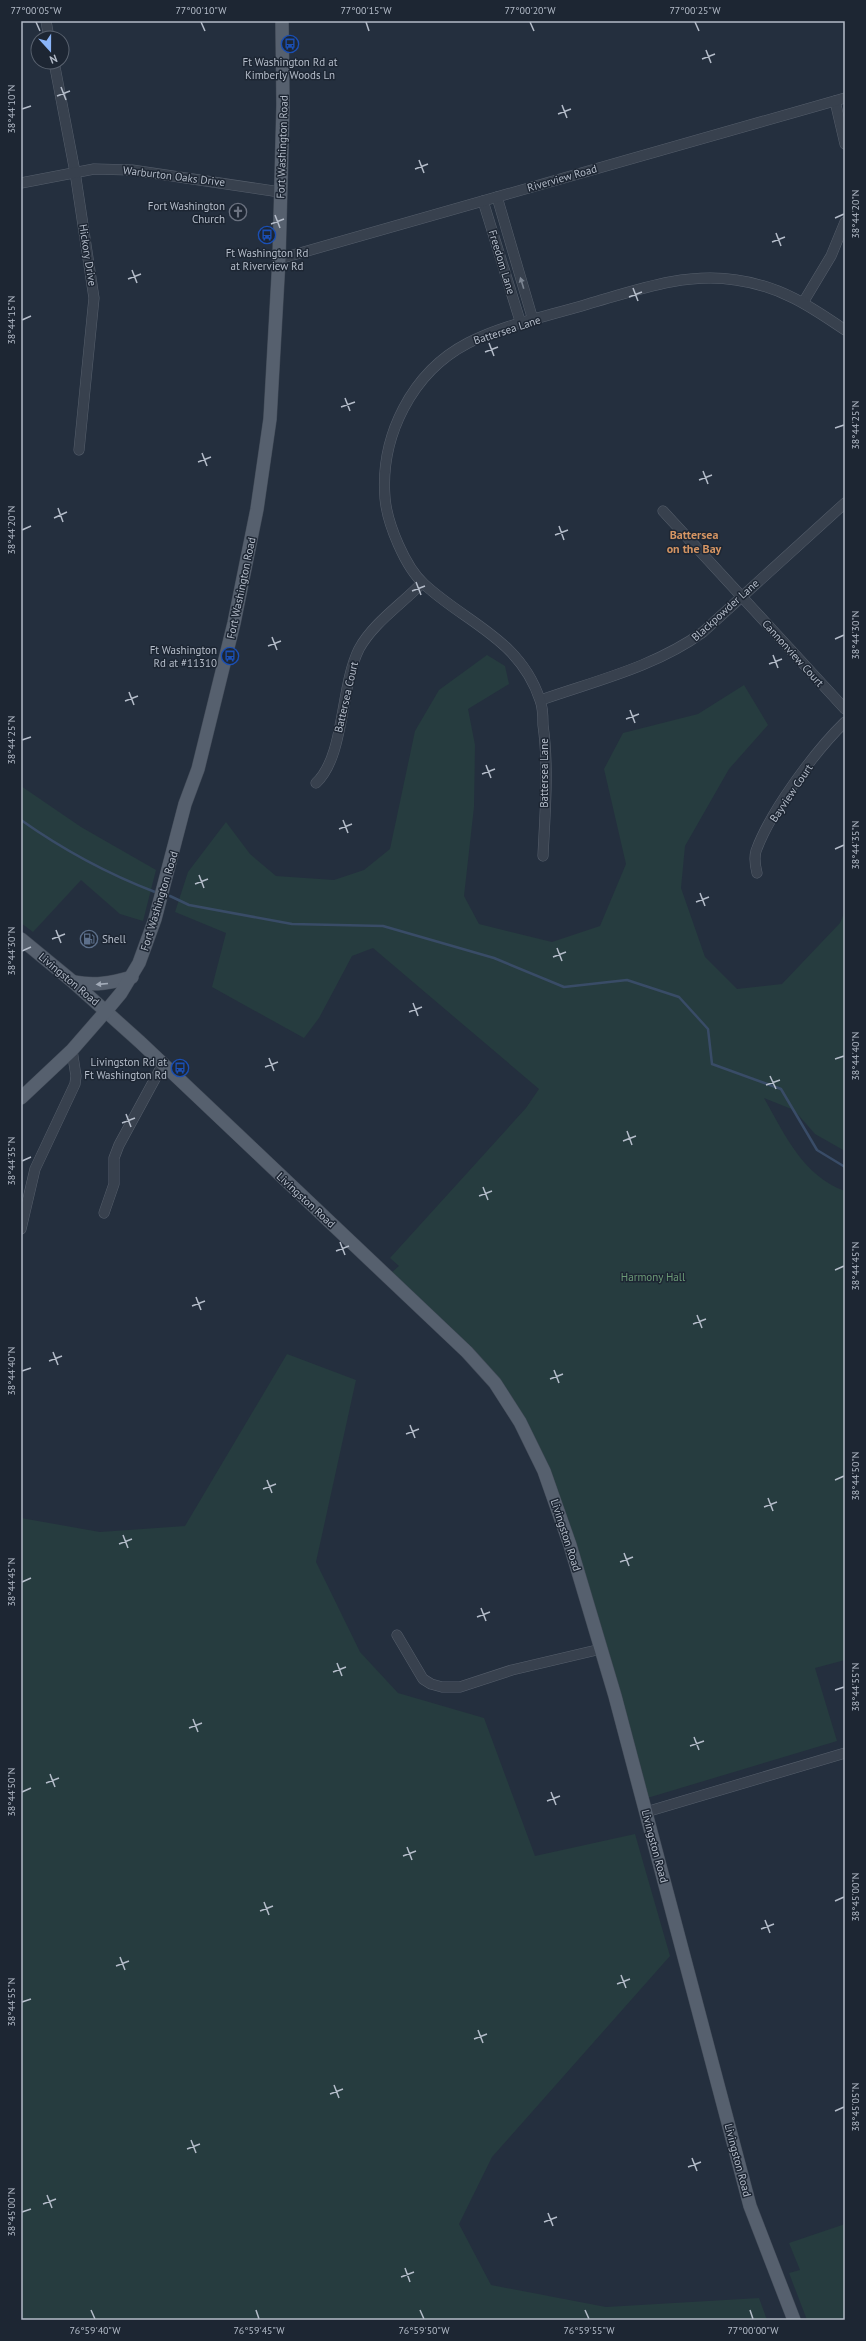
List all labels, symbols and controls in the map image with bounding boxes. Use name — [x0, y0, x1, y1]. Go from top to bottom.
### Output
text: 77°00'05"W — [10, 4, 62, 17]
text: 77°00'10"W — [175, 4, 227, 17]
text: 77°00'15"W — [340, 4, 392, 17]
text: 77°00'20"W — [504, 4, 556, 17]
text: 77°00'25"W — [669, 4, 721, 17]
north arrow — [30, 30, 70, 70]
bus stop icon: Ft Washington Rd at Kimberly Woods Ln — [280, 34, 300, 54]
text: N — [48, 52, 59, 67]
place label: Ft Washington Rd at Kimberly Woods Ln — [243, 55, 338, 82]
text: 38°44'10"N — [5, 84, 18, 134]
street label: Fort Washington Road — [273, 95, 291, 199]
street label: Riverview Road — [526, 161, 598, 195]
street label: Warburton Oaks Drive — [122, 163, 226, 189]
text: 38°44'20"N — [849, 189, 862, 239]
place label: Fort Washington Church — [148, 199, 225, 226]
church icon: Fort Washington Church — [228, 202, 248, 222]
street label: Hickory Drive — [76, 223, 100, 287]
bus stop icon: Ft Washington Rd at Riverview Rd — [257, 225, 277, 245]
street label: Freedom Lane — [486, 228, 519, 296]
place label: Ft Washington Rd at Riverview Rd — [226, 246, 308, 273]
one-way arrow — [519, 277, 525, 289]
text: 38°44'15"N — [5, 295, 18, 345]
street label: Battersea Lane — [472, 312, 543, 347]
text: 38°44'25"N — [849, 400, 862, 450]
text: 38°44'20"N — [5, 505, 18, 555]
district label: Battersea on the Bay — [667, 527, 722, 556]
street label: Fort Washington Road — [223, 536, 259, 640]
street label: Blackpowder Lane — [688, 576, 762, 644]
text: 38°44'30"N — [849, 610, 862, 660]
street label: Cannonview Court — [759, 617, 827, 690]
place label: Ft Washington Rd at #11310 — [150, 643, 217, 670]
bus stop icon: Ft Washington Rd at #11310 — [220, 646, 240, 666]
street label: Battersea Court — [331, 660, 361, 734]
text: 38°44'25"N — [5, 715, 18, 765]
street label: Battersea Lane — [537, 738, 551, 808]
street label: Bayview Court — [766, 761, 816, 825]
text: 38°44'35"N — [849, 820, 862, 870]
street label: Fort Washington Road — [137, 849, 181, 953]
text: 38°44'30"N — [5, 926, 18, 976]
fuel station icon: Shell — [79, 929, 99, 949]
place label: Shell — [102, 932, 127, 946]
street label: Livingston Road — [36, 949, 102, 1009]
one-way arrow — [96, 981, 108, 987]
text: 38°44'40"N — [849, 1031, 862, 1081]
place label: Livingston Rd at Ft Washington Rd — [84, 1055, 167, 1082]
bus stop icon: Livingston Rd at Ft Washington Rd — [170, 1058, 190, 1078]
text: 38°44'35"N — [5, 1136, 18, 1186]
street label: Livingston Road — [274, 1169, 338, 1231]
text: 38°44'45"N — [849, 1241, 862, 1291]
park label: Harmony Hall — [621, 1270, 686, 1284]
text: 38°44'40"N — [5, 1346, 18, 1396]
text: 38°44'50"N — [849, 1451, 862, 1501]
street label: Livingston Road — [548, 1497, 584, 1573]
text: 38°44'45"N — [5, 1557, 18, 1607]
text: 38°44'55"N — [849, 1662, 862, 1712]
text: 38°44'50"N — [5, 1767, 18, 1817]
street label: Livingston Road — [639, 1808, 672, 1884]
text: 38°45'00"N — [849, 1872, 862, 1922]
text: 38°44'55"N — [5, 1977, 18, 2027]
text: 38°45'05"N — [849, 2082, 862, 2132]
street label: Livingston Road — [722, 2122, 755, 2198]
text: 38°45'00"N — [5, 2187, 18, 2237]
text: 76°59'40"W — [69, 2324, 121, 2337]
text: 76°59'45"W — [233, 2324, 285, 2337]
text: 76°59'50"W — [398, 2324, 450, 2337]
text: 76°59'55"W — [563, 2324, 615, 2337]
text: 77°00'00"W — [727, 2324, 779, 2337]

